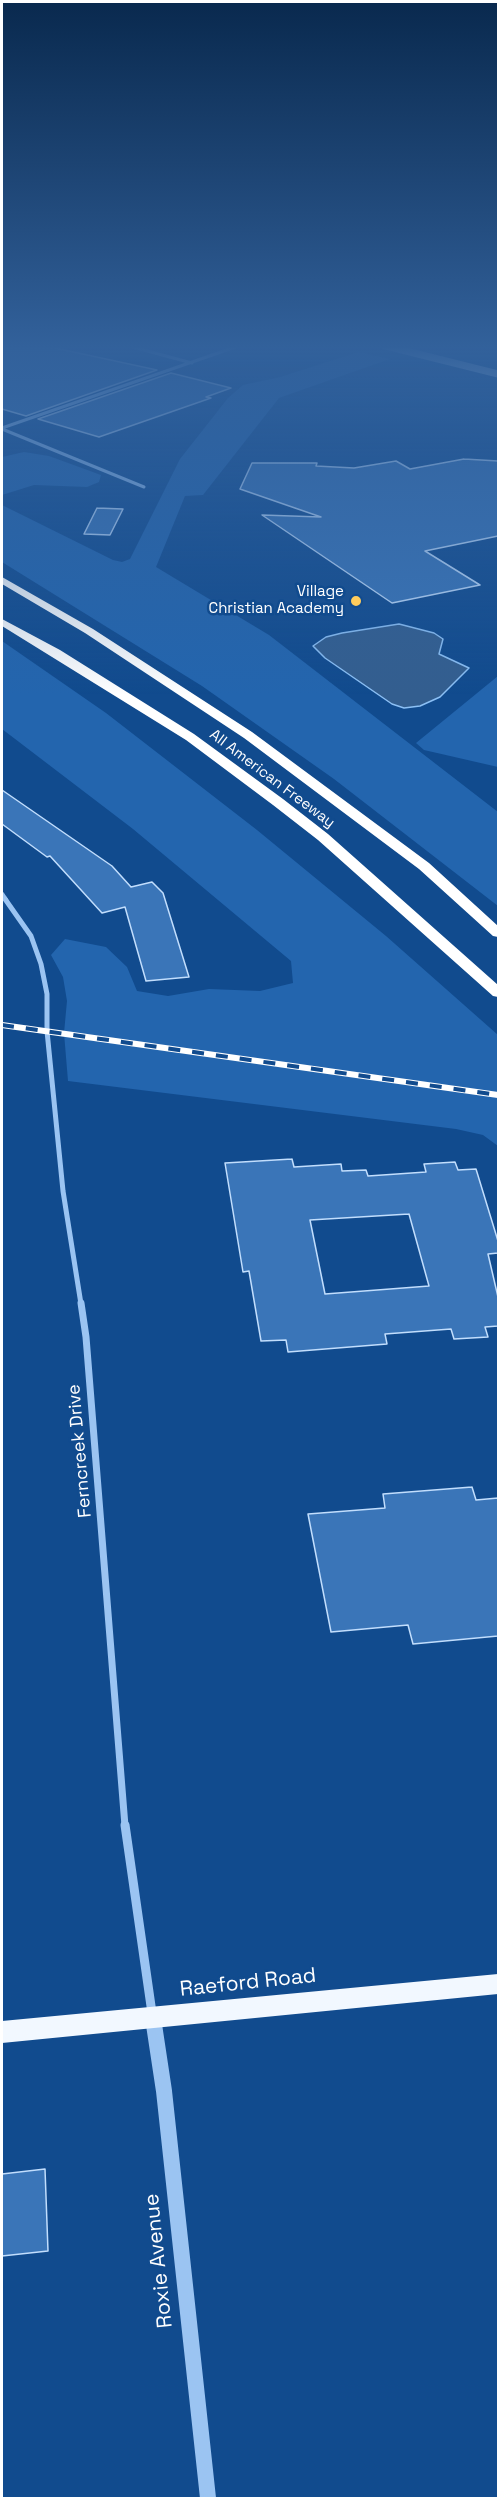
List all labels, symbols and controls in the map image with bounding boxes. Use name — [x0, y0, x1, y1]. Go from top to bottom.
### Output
place label: Village Christian Academy — [209, 583, 344, 618]
marker: Village Christian Academy — [349, 594, 363, 608]
street label: All American Freeway — [206, 726, 338, 832]
street label: Ferncreek Drive — [63, 1383, 97, 1519]
street label: Raeford Road — [179, 1963, 317, 2003]
street label: Roxie Avenue — [139, 2192, 179, 2330]

